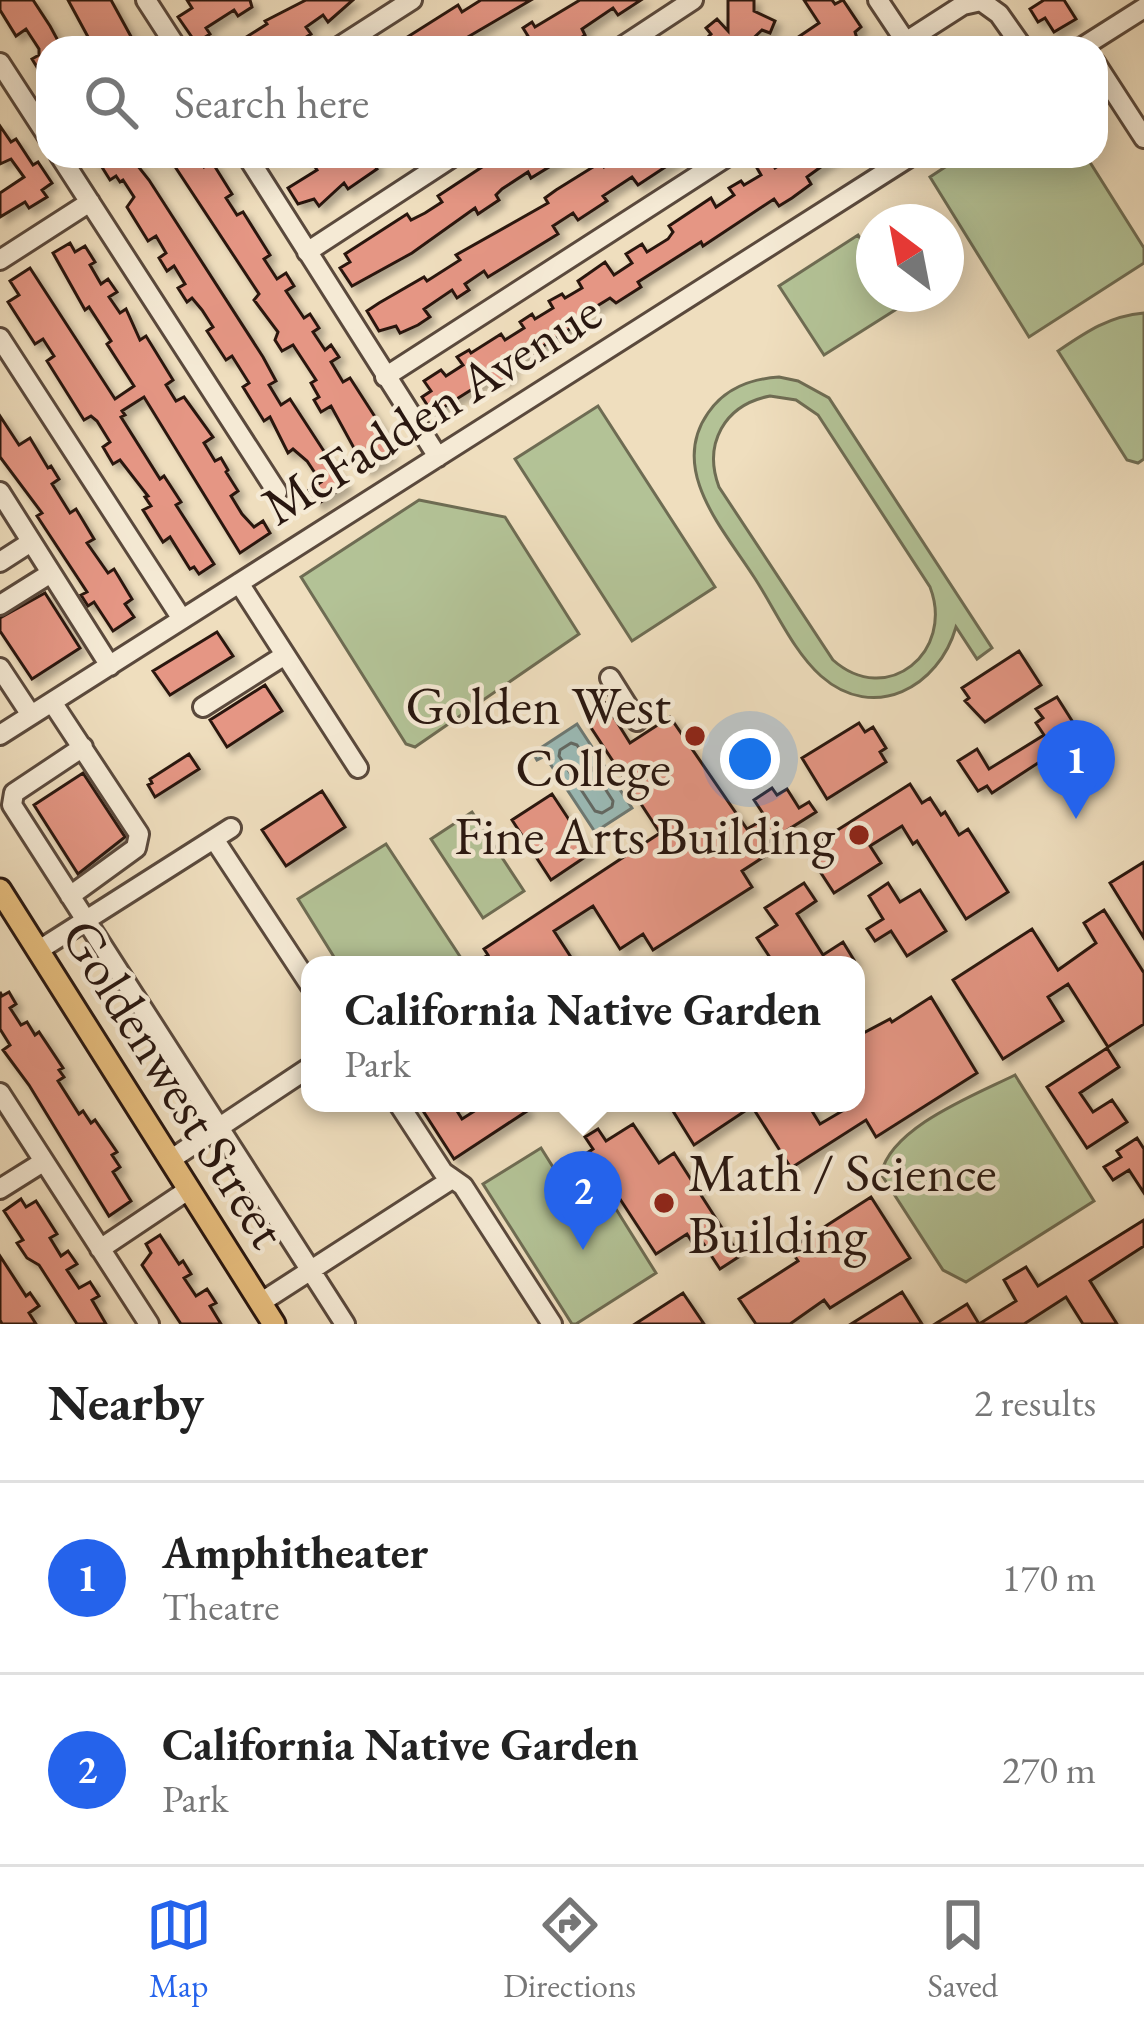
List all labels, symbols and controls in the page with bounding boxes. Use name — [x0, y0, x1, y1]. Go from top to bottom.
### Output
search box — [36, 36, 1108, 168]
icon: search — [78, 69, 144, 135]
text: Search here — [174, 73, 369, 131]
north arrow — [856, 204, 964, 312]
street label: McFadden Avenue — [248, 276, 614, 540]
place label: Golden West College — [406, 670, 671, 802]
pin: 1 — [1037, 720, 1115, 819]
marker: Golden West College — [682, 723, 708, 749]
your location — [720, 729, 780, 789]
place label: Fine Arts Building — [454, 800, 835, 870]
marker: Fine Arts Building — [846, 822, 872, 848]
street label: Goldenwest Street — [46, 906, 304, 1260]
popup — [301, 956, 865, 1112]
text: California Native Garden — [344, 980, 822, 1038]
text: Park — [344, 1038, 411, 1089]
place label: Math / Science Building — [688, 1137, 997, 1269]
pin: 2 — [544, 1151, 622, 1250]
marker: Math / Science Building — [651, 1190, 677, 1216]
text: Nearby — [48, 1369, 204, 1435]
text: 2 results — [974, 1377, 1096, 1428]
text: Amphitheater — [162, 1523, 428, 1581]
text: 1 — [77, 1552, 97, 1603]
text: 170 m — [1002, 1552, 1096, 1603]
text: Theatre — [162, 1581, 279, 1632]
text: California Native Garden — [162, 1715, 639, 1773]
text: 2 — [77, 1744, 97, 1795]
text: 270 m — [1002, 1744, 1096, 1795]
text: Park — [162, 1773, 228, 1824]
tab: Map — [146, 1892, 212, 2007]
tab: Directions — [503, 1892, 636, 2007]
tab: Saved — [928, 1892, 998, 2007]

